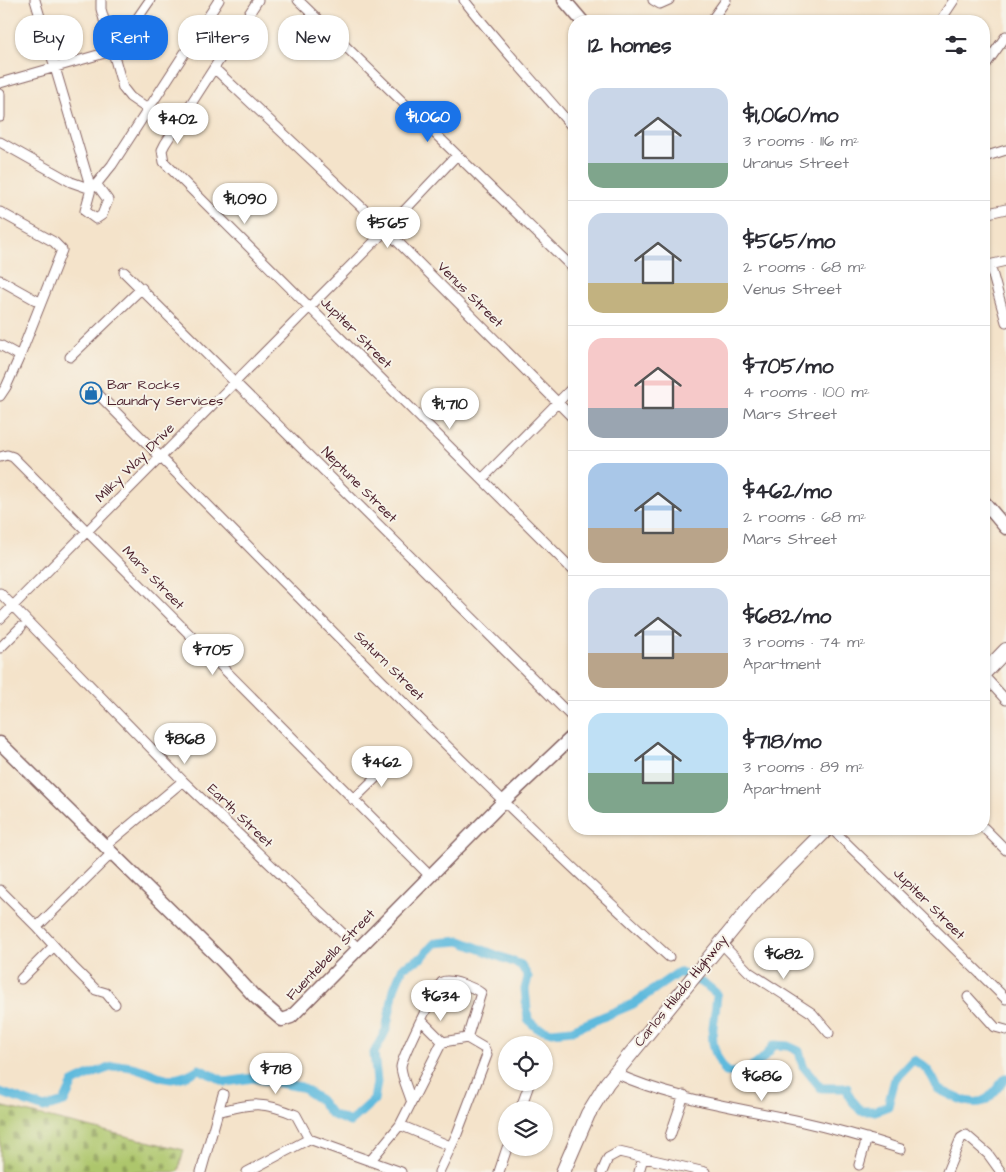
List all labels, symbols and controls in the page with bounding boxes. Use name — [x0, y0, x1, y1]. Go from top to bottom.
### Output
chip: Buy — [15, 15, 83, 60]
chip: Rent — [93, 15, 168, 60]
chip: Filters — [178, 15, 268, 60]
chip: New — [278, 15, 349, 60]
text: 12 homes — [588, 31, 672, 60]
icon: filters — [942, 31, 970, 59]
pin: $1,060 — [387, 100, 469, 143]
text: $1,060/mo — [743, 101, 838, 130]
pin: $402 — [148, 102, 208, 145]
text: $1,060 — [406, 106, 450, 128]
text: $402 — [158, 108, 198, 130]
icon: home — [628, 108, 688, 168]
text: 3 rooms · 116 m² — [743, 130, 859, 152]
text: Uranus Street — [743, 152, 849, 174]
pin: $1,090 — [204, 182, 286, 225]
text: $1,090 — [223, 188, 267, 210]
pin: $565 — [358, 206, 418, 249]
text: $565 — [367, 212, 409, 234]
text: $565/mo — [743, 227, 835, 256]
icon: home — [628, 233, 688, 293]
text: 2 rooms · 68 m² — [743, 256, 866, 278]
street label: Venus Street — [432, 257, 508, 333]
text: Venus Street — [743, 278, 842, 300]
street label: Jupiter Street — [316, 293, 397, 374]
text: $705/mo — [743, 352, 833, 381]
icon: home — [628, 358, 688, 418]
place label: Bar Rocks Laundry Services — [107, 375, 223, 411]
shop icon: Bar Rocks Laundry Services — [79, 381, 103, 405]
text: 4 rooms · 100 m² — [743, 381, 870, 403]
pin: $1,710 — [409, 388, 491, 430]
text: $1,710 — [432, 393, 468, 415]
text: Mars Street — [743, 403, 837, 425]
street label: Milky Way Drive — [91, 418, 180, 507]
street label: Neptune Street — [316, 442, 402, 528]
text: $462/mo — [743, 477, 832, 506]
icon: home — [628, 483, 688, 543]
text: 2 rooms · 68 m² — [743, 506, 866, 528]
text: Mars Street — [743, 528, 837, 550]
street label: Mars Street — [117, 541, 189, 615]
text: $682/mo — [743, 602, 831, 631]
icon: home — [628, 608, 688, 668]
street label: Saturn Street — [349, 626, 429, 706]
text: 3 rooms · 74 m² — [743, 631, 866, 653]
pin: $705 — [183, 634, 243, 676]
text: $705 — [193, 639, 233, 661]
text: Apartment — [743, 653, 821, 675]
pin: $868 — [155, 722, 215, 765]
text: $718/mo — [743, 727, 822, 756]
text: $868 — [165, 728, 205, 750]
icon: home — [628, 733, 688, 793]
pin: $462 — [352, 746, 412, 788]
text: $462 — [363, 751, 401, 773]
text: 3 rooms · 89 m² — [743, 756, 864, 778]
text: Apartment — [743, 778, 821, 800]
street label: Earth Street — [203, 779, 278, 853]
street label: Jupiter Street — [889, 864, 970, 945]
street label: Fuentebella Street — [282, 905, 380, 1005]
street label: Carlos Hilado Highway — [630, 930, 733, 1051]
pin: $682 — [754, 938, 814, 980]
text: $682 — [765, 943, 803, 965]
pin: $634 — [411, 980, 471, 1022]
text: $634 — [422, 985, 460, 1007]
map controls — [498, 1036, 553, 1156]
button: locate — [498, 1036, 553, 1091]
pin: $718 — [246, 1052, 306, 1095]
text: $718 — [260, 1058, 292, 1080]
pin: $686 — [732, 1060, 792, 1102]
text: $686 — [742, 1065, 782, 1087]
button: layers — [498, 1101, 553, 1156]

